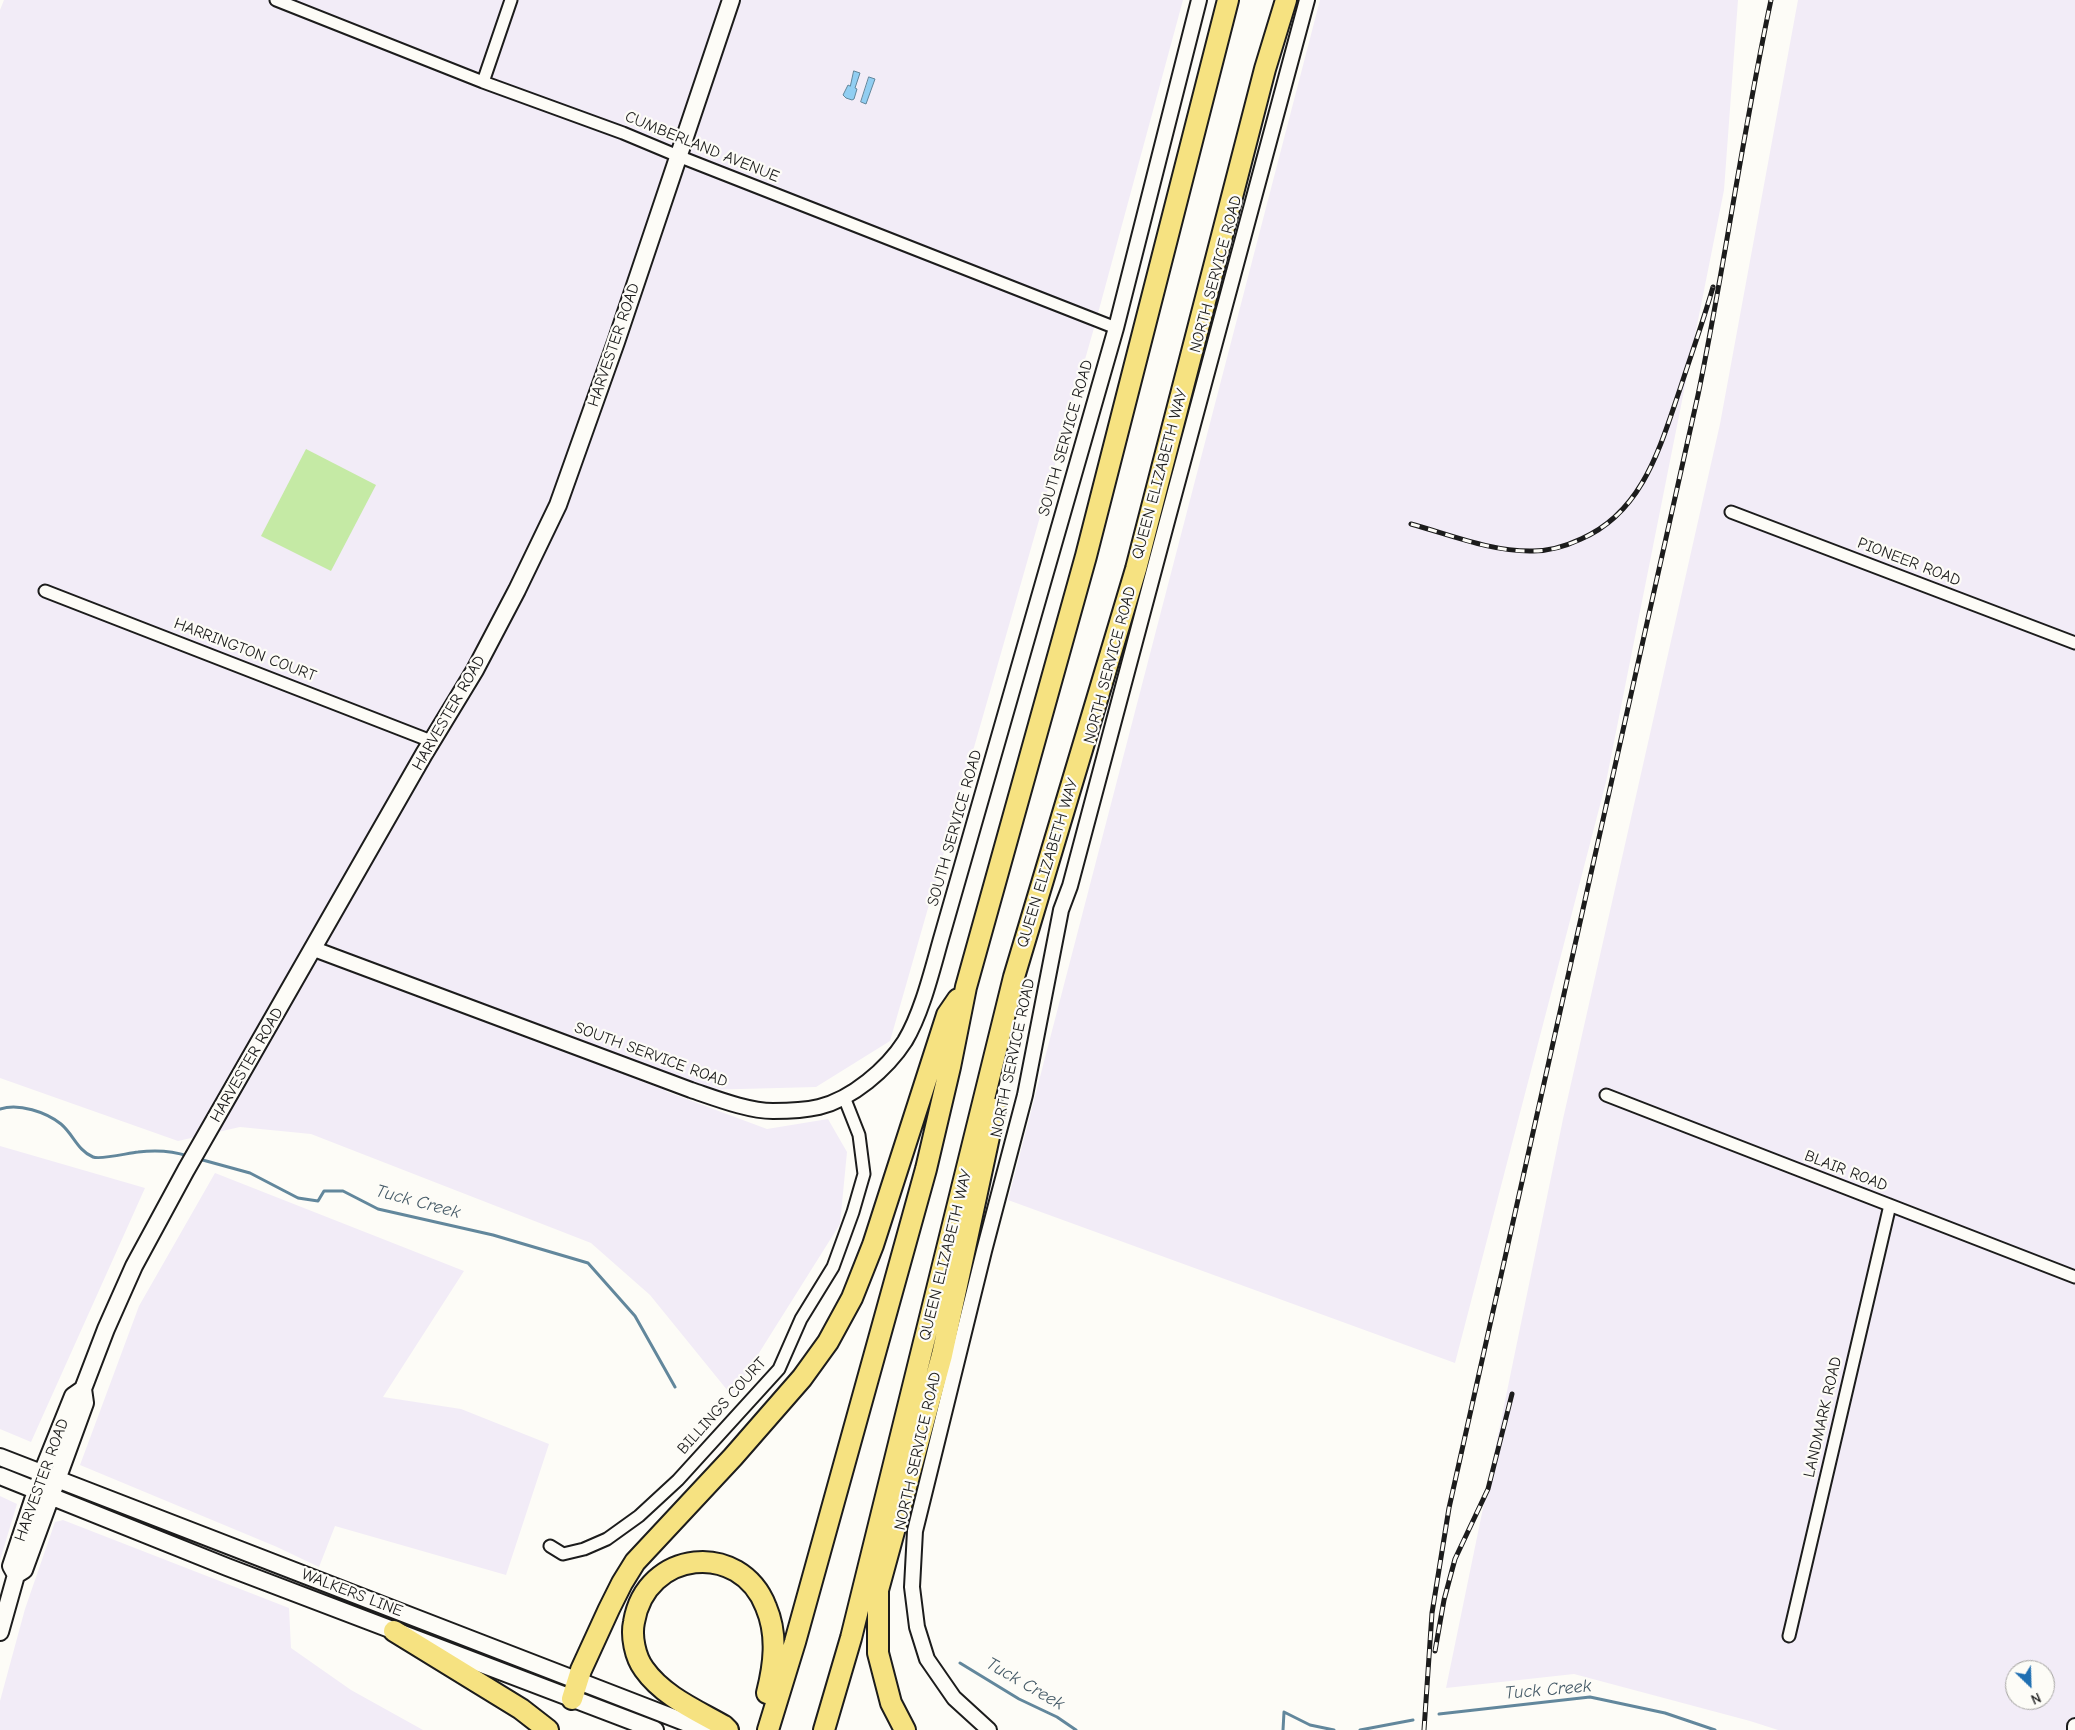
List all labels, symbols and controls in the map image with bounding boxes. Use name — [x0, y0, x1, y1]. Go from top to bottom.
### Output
street label: CUMBERLAND AVENUE — [622, 107, 782, 187]
street label: NORTH SERVICE ROAD — [1186, 193, 1246, 355]
street label: HARVESTER ROAD — [584, 281, 644, 409]
street label: SOUTH SERVICE ROAD — [1034, 358, 1098, 518]
street label: QUEEN ELIZABETH WAY — [1128, 387, 1192, 561]
street label: PIONEER ROAD — [1855, 534, 1963, 590]
street label: NORTH SERVICE ROAD — [1080, 584, 1140, 746]
street label: HARRINGTON COURT — [171, 614, 319, 686]
street label: HARVESTER ROAD — [408, 652, 490, 774]
street label: SOUTH SERVICE ROAD — [923, 748, 987, 908]
street label: QUEEN ELIZABETH WAY — [1013, 776, 1083, 950]
street label: NORTH SERVICE ROAD — [987, 977, 1039, 1139]
street label: HARVESTER ROAD — [206, 1004, 288, 1126]
street label: SOUTH SERVICE ROAD — [572, 1018, 730, 1092]
street label: BLAIR ROAD — [1802, 1146, 1890, 1196]
street label: QUEEN ELIZABETH WAY — [915, 1167, 977, 1343]
water label: Tuck Creek — [373, 1180, 463, 1224]
street label: BILLINGS COURT — [673, 1354, 771, 1458]
street label: LANDMARK ROAD — [1800, 1355, 1846, 1479]
street label: NORTH SERVICE ROAD — [890, 1370, 946, 1532]
street label: HARVESTER ROAD — [11, 1416, 73, 1544]
street label: WALKERS LINE — [299, 1565, 405, 1621]
water label: Tuck Creek — [982, 1653, 1068, 1715]
north arrow — [2005, 1660, 2055, 1710]
water label: Tuck Creek — [1504, 1675, 1592, 1705]
text: N — [2028, 1689, 2044, 1708]

